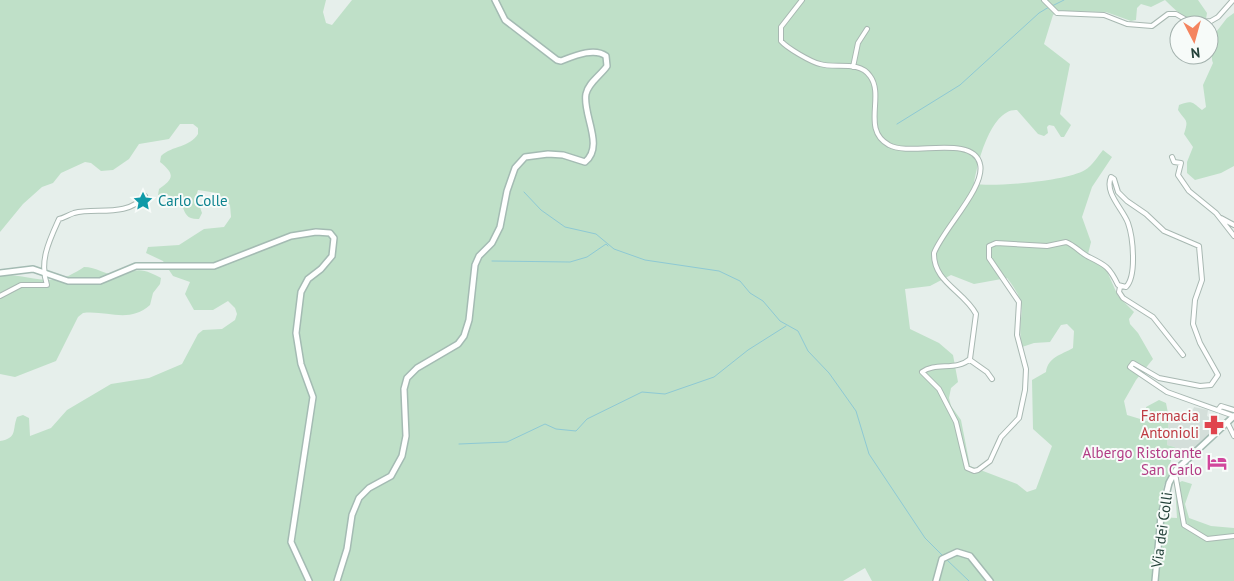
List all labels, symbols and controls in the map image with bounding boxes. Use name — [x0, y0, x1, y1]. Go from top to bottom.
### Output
north arrow — [1169, 15, 1219, 65]
text: N — [1190, 43, 1201, 62]
place icon: Carlo Colle — [132, 190, 154, 212]
place label: Carlo Colle — [158, 191, 228, 210]
place label: Farmacia Antonioli — [1140, 406, 1199, 442]
pharmacy icon: Farmacia Antonioli — [1203, 414, 1225, 436]
place label: Albergo Ristorante San Carlo — [1082, 443, 1202, 479]
hotel icon: Albergo Ristorante San Carlo — [1206, 451, 1228, 473]
street label: Via dei Colli — [1147, 491, 1176, 570]

